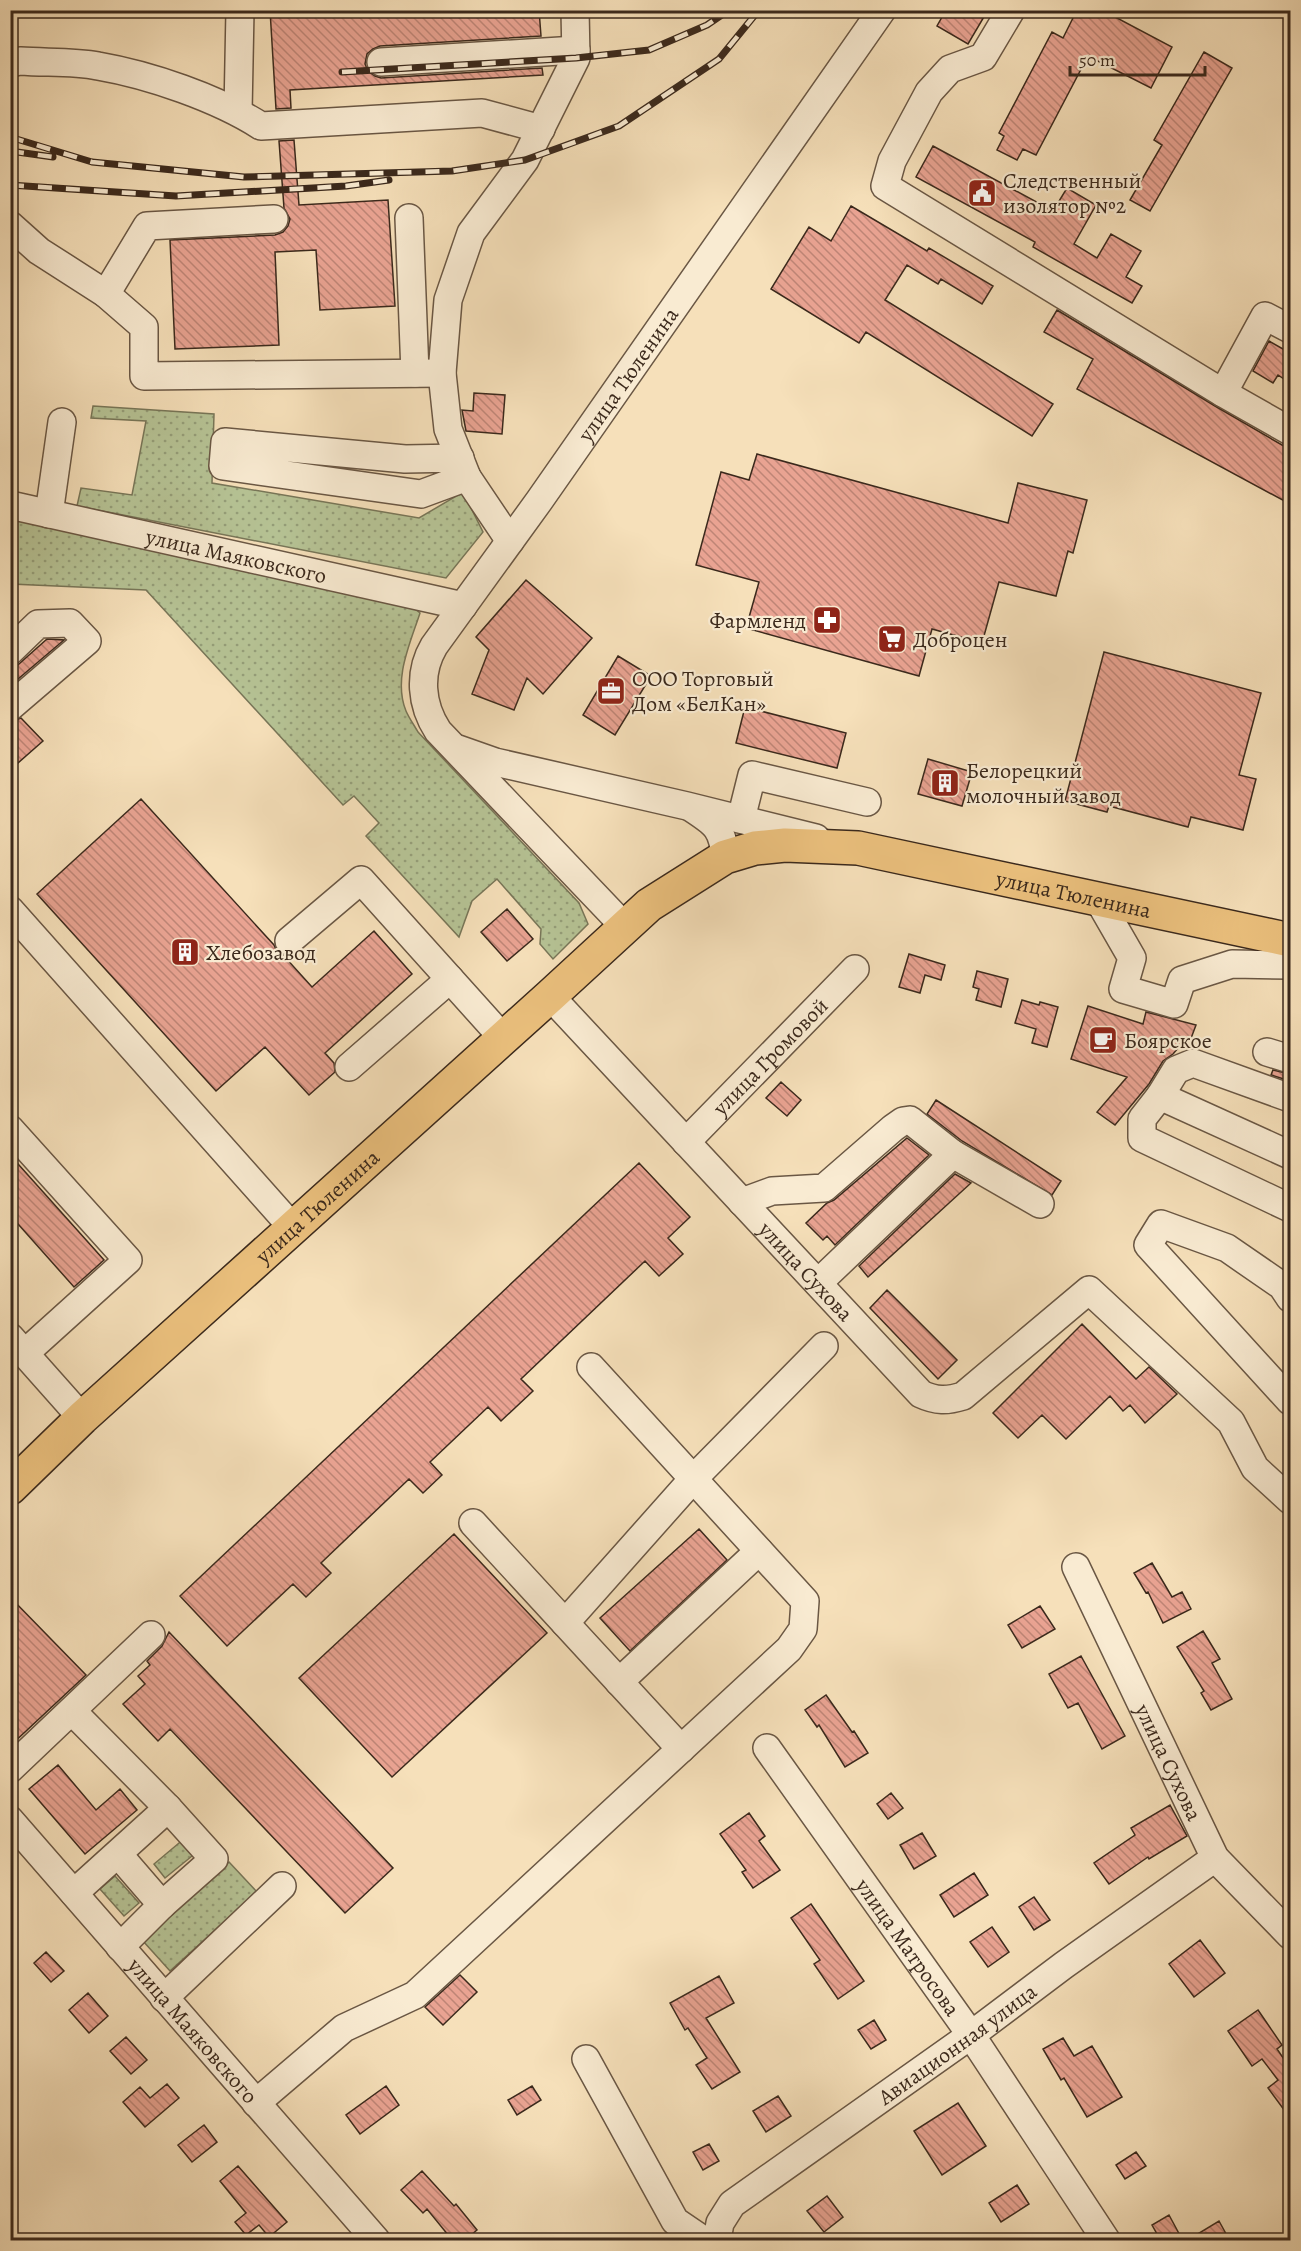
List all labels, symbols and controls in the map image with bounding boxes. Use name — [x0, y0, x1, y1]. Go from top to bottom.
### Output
scale bar — [1070, 39, 1205, 77]
text: 50 m — [1079, 48, 1115, 72]
place label: Следственный изолятор №2 — [1003, 166, 1142, 221]
public building icon: Следственный изолятор №2 — [966, 177, 998, 209]
street label: улица Тюленина — [570, 301, 686, 449]
street label: улица Маяковского — [142, 522, 329, 591]
pharmacy icon: Фармленд — [811, 604, 843, 636]
place label: Фармленд — [709, 606, 806, 636]
supermarket icon: Доброцен — [876, 623, 908, 655]
place label: Доброцен — [913, 625, 1008, 655]
place label: ООО Торговый Дом «БелКан» — [632, 664, 774, 719]
office icon: ООО Торговый Дом «БелКан» — [595, 675, 627, 707]
place label: Белорецкий молочный завод — [966, 756, 1121, 811]
building icon: Белорецкий молочный завод — [929, 767, 961, 799]
street label: улица Тюленина — [992, 864, 1155, 926]
building icon: Хлебозавод — [169, 936, 201, 968]
place label: Хлебозавод — [206, 938, 316, 968]
street label: улица Громовой — [705, 991, 835, 1123]
cafe icon: Боярское — [1087, 1024, 1119, 1056]
place label: Боярское — [1124, 1026, 1212, 1056]
street label: улица Тюленина — [248, 1142, 387, 1271]
street label: улица Сухова — [751, 1215, 860, 1329]
street label: улица Сухова — [1127, 1698, 1209, 1827]
street label: улица Матросова — [848, 1872, 967, 2023]
street label: улица Маяковского — [120, 1951, 264, 2110]
street label: Авиационная улица — [871, 1976, 1044, 2113]

